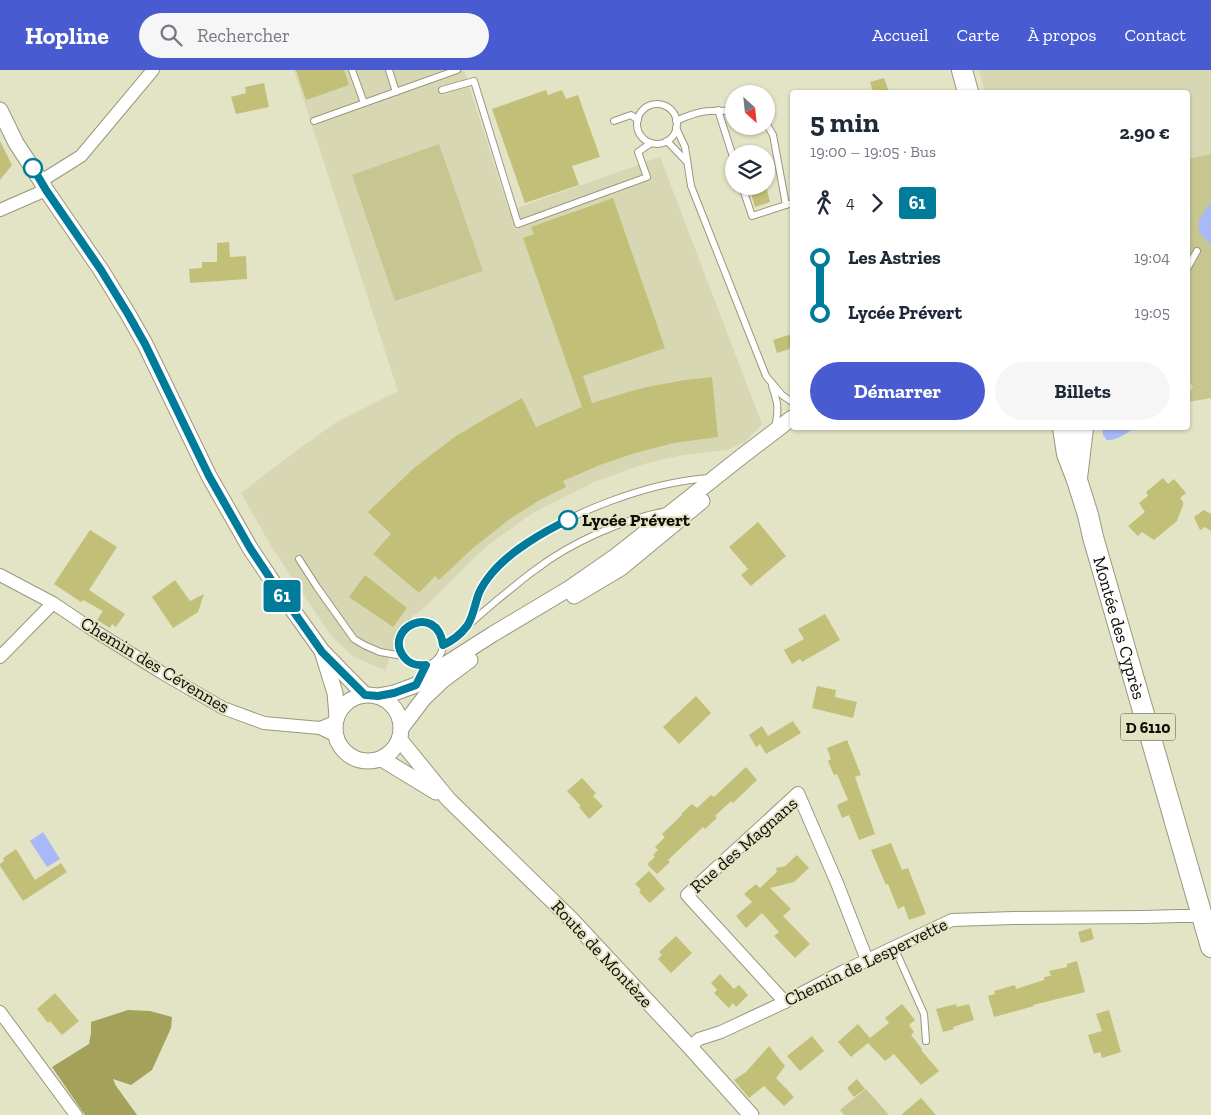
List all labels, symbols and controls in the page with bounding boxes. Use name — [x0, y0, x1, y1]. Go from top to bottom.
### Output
search box — [139, 13, 489, 58]
text: Hopline — [25, 21, 109, 50]
icon: search — [157, 21, 185, 49]
text: Rechercher — [197, 24, 290, 47]
text: Accueil — [872, 24, 929, 46]
text: Carte — [957, 24, 1000, 46]
text: À propos — [1028, 24, 1096, 46]
text: Contact — [1124, 24, 1186, 46]
north arrow — [725, 85, 775, 135]
map controls — [725, 85, 775, 195]
text: 5 min — [810, 106, 879, 139]
text: 2.90 € — [1120, 121, 1170, 144]
text: 19:00 – 19:05 · Bus — [810, 142, 936, 161]
button: layers — [725, 145, 775, 195]
unlabelled marker — [23, 158, 43, 178]
icon: walk — [810, 189, 838, 217]
icon: forward — [863, 189, 891, 217]
text: 61 — [909, 192, 926, 214]
text: 4 — [846, 193, 855, 212]
text: Les Astries — [848, 246, 941, 269]
text: 19:04 — [1134, 248, 1170, 267]
text: Lycée Prévert — [848, 301, 962, 324]
text: 19:05 — [1134, 303, 1170, 322]
button: Démarrer — [810, 362, 985, 420]
button: Billets — [995, 362, 1170, 420]
place label: Lycée Prévert — [582, 509, 691, 531]
marker: Lycée Prévert — [558, 510, 578, 530]
street label: Montée des Cyprès — [1088, 554, 1150, 702]
line badge: 61 — [260, 580, 304, 612]
text: 61 — [274, 585, 290, 607]
street label: Chemin des Cévennes — [77, 612, 233, 718]
road number: D 6110 — [1120, 714, 1176, 740]
street label: Rue des Magnans — [686, 792, 802, 898]
street label: Route de Montèze — [547, 896, 657, 1012]
street label: Chemin de Lespervette — [781, 913, 951, 1011]

